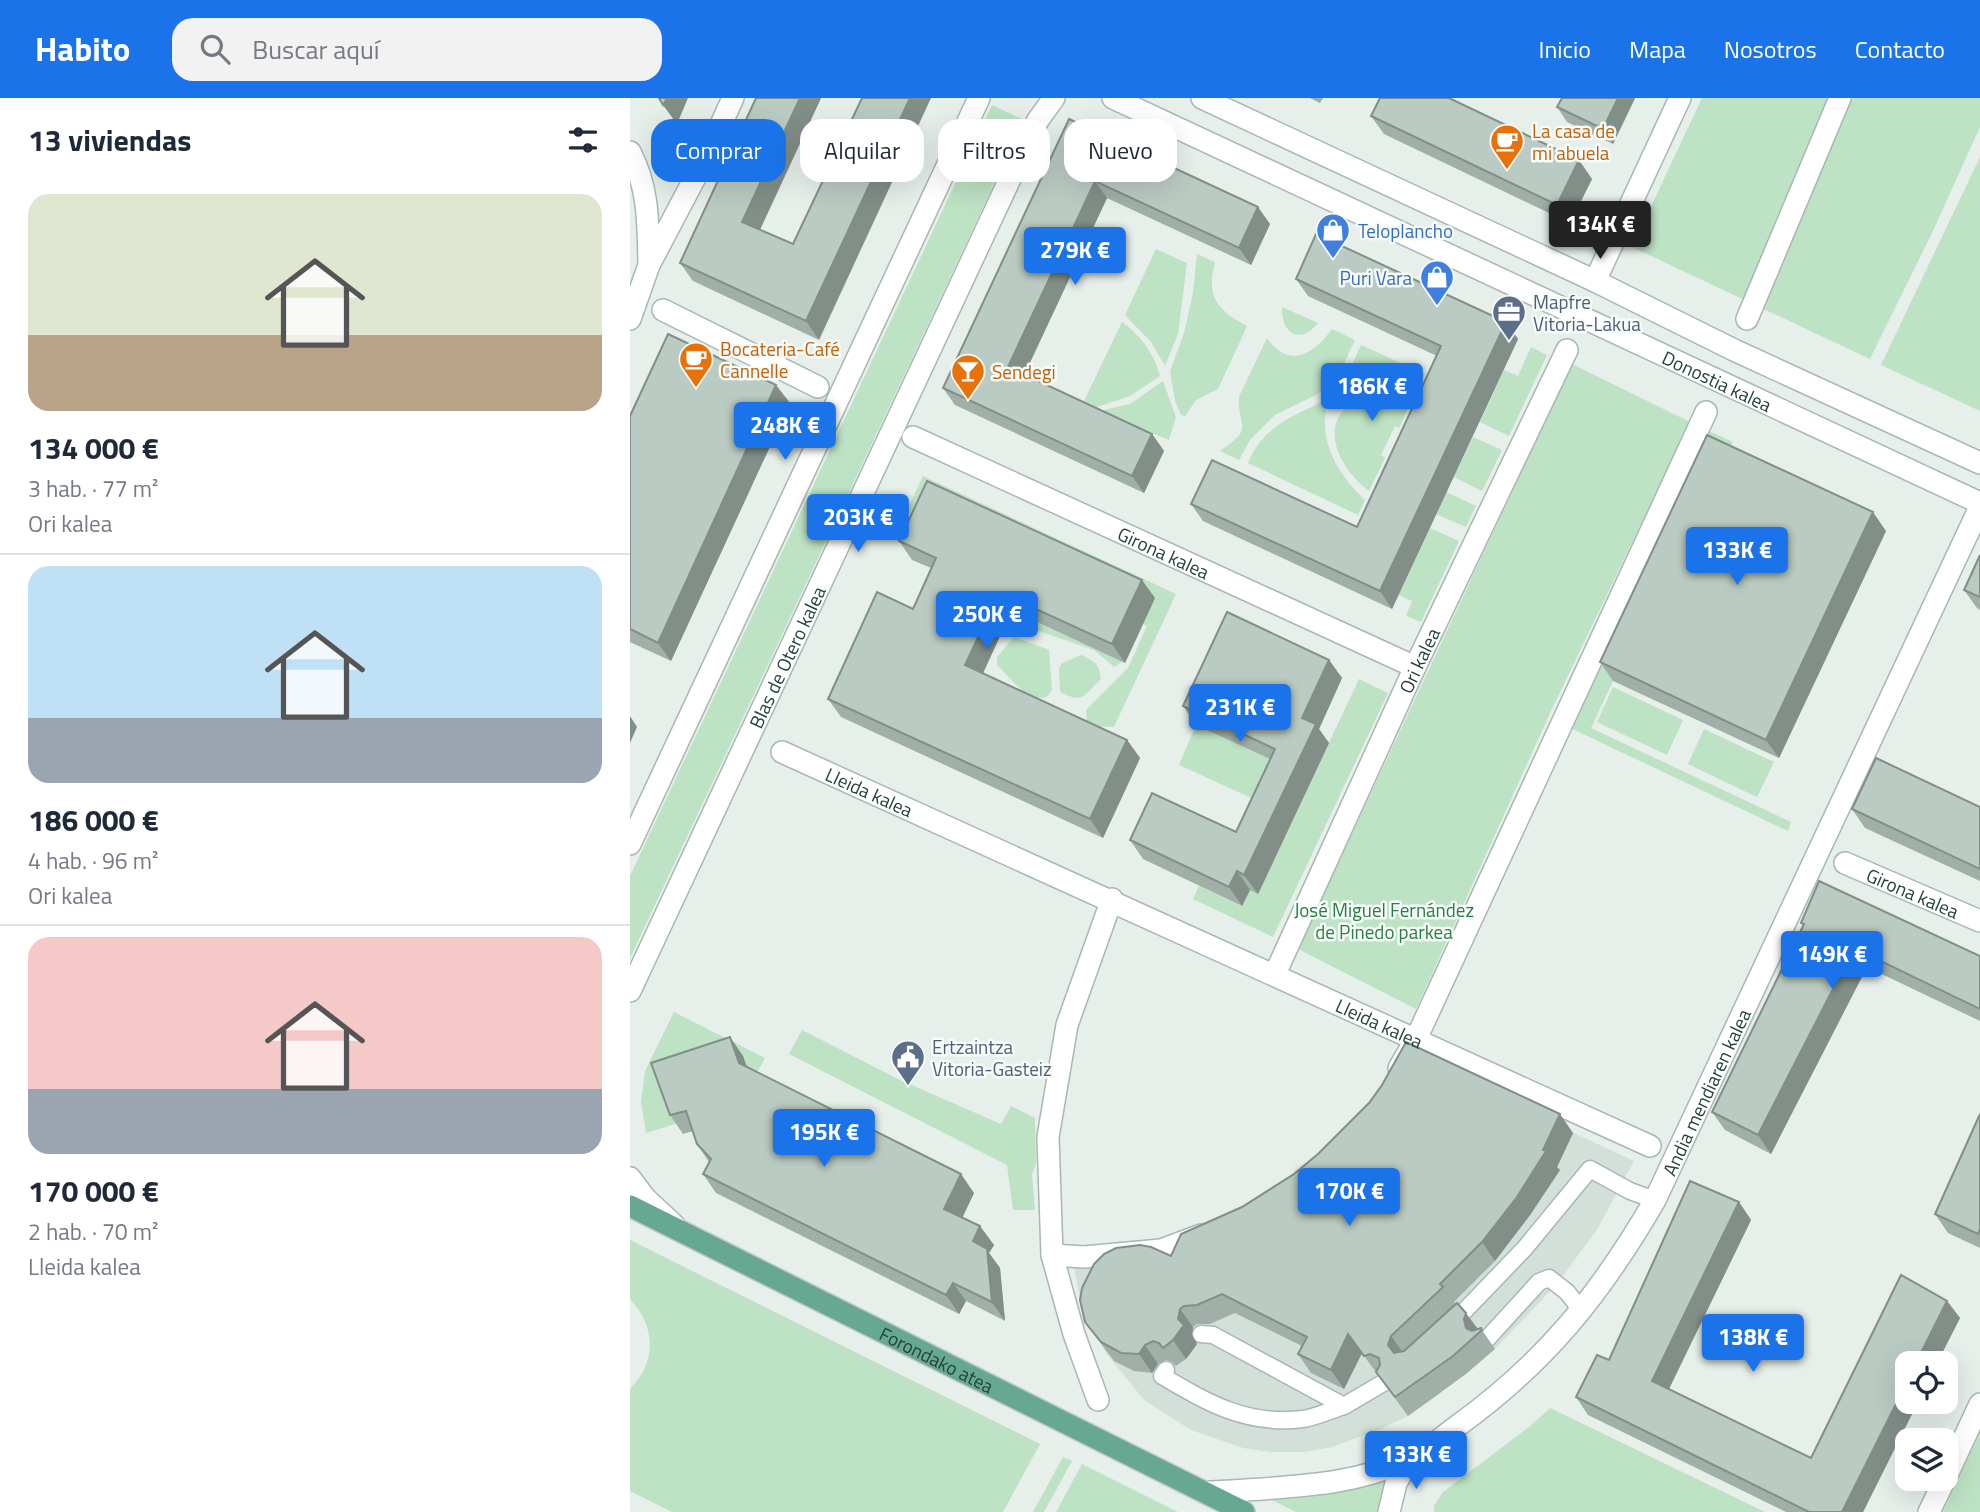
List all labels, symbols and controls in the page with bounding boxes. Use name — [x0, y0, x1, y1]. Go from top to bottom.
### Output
search box — [172, 18, 662, 81]
text: Habito — [35, 24, 130, 74]
icon: search — [196, 30, 234, 68]
text: Buscar aquí — [252, 30, 379, 69]
text: Inicio — [1539, 31, 1591, 67]
text: Mapa — [1629, 31, 1686, 67]
text: Nosotros — [1724, 31, 1817, 67]
text: Contacto — [1855, 31, 1945, 67]
place label: La casa de mi abuela — [1532, 116, 1615, 167]
text: 13 viviendas — [28, 117, 191, 163]
chip: Comprar — [651, 119, 786, 182]
chip: Alquilar — [800, 119, 924, 182]
chip: Filtros — [938, 119, 1050, 182]
chip: Nuevo — [1064, 119, 1177, 182]
icon: filters — [564, 121, 602, 159]
cafe icon: La casa de mi abuela — [1488, 122, 1526, 171]
pin: 134K € — [1543, 202, 1657, 261]
text: 134K € — [1565, 206, 1635, 241]
shop icon: Teloplancho — [1314, 211, 1352, 260]
place label: Teloplancho — [1358, 216, 1453, 245]
pin: 279K € — [1018, 228, 1132, 287]
text: 279K € — [1040, 232, 1110, 267]
icon: home — [252, 240, 378, 366]
shop icon: Puri Vara — [1418, 258, 1456, 307]
place label: Puri Vara — [1340, 263, 1412, 292]
place label: Mapfre Vitoria-Lakua — [1533, 287, 1641, 338]
office icon: Mapfre Vitoria-Lakua — [1490, 293, 1528, 342]
place label: Bocateria-Café Cannelle — [720, 334, 840, 385]
cafe icon: Bocateria-Café Cannelle — [677, 340, 715, 389]
street label: Donostia kalea — [1658, 342, 1777, 419]
bar icon: Sendegi — [949, 352, 987, 401]
place label: Sendegi — [992, 357, 1056, 386]
pin: 186K € — [1315, 364, 1429, 423]
text: 186K € — [1337, 368, 1407, 403]
pin: 248K € — [728, 402, 842, 462]
text: 248K € — [750, 407, 820, 442]
text: 134 000 € — [28, 425, 159, 471]
text: 3 hab. · 77 m² — [28, 471, 158, 506]
pin: 203K € — [801, 494, 915, 554]
text: 203K € — [823, 499, 893, 534]
text: Ori kalea — [28, 506, 112, 541]
street label: Girona kalea — [1113, 518, 1215, 586]
pin: 133K € — [1680, 528, 1794, 587]
text: 133K € — [1702, 532, 1772, 567]
street label: Blas de Otero kalea — [741, 580, 832, 733]
pin: 250K € — [930, 592, 1044, 651]
text: 250K € — [952, 596, 1022, 631]
icon: home — [252, 612, 378, 738]
street label: Ori kalea — [1391, 622, 1447, 698]
pin: 231K € — [1183, 684, 1297, 744]
text: 231K € — [1205, 689, 1275, 724]
street label: Lleida kalea — [821, 759, 918, 824]
text: 186 000 € — [28, 797, 159, 843]
text: 4 hab. · 96 m² — [28, 843, 158, 878]
street label: Girona kalea — [1862, 859, 1964, 925]
text: Ori kalea — [28, 878, 112, 913]
park label: José Miguel Fernández de Pinedo parkea — [1294, 895, 1474, 946]
pin: 149K € — [1775, 932, 1889, 991]
text: 149K € — [1797, 936, 1867, 971]
icon: home — [252, 983, 378, 1109]
street label: Lleida kalea — [1331, 990, 1428, 1055]
street label: Andia mendiaren kalea — [1654, 1003, 1758, 1180]
place label: Ertzaintza Vitoria-Gasteiz — [932, 1032, 1052, 1083]
public building icon: Ertzaintza Vitoria-Gasteiz — [889, 1038, 927, 1087]
pin: 195K € — [767, 1110, 881, 1169]
text: 195K € — [789, 1114, 859, 1149]
text: 170 000 € — [28, 1168, 159, 1214]
pin: 170K € — [1292, 1168, 1406, 1228]
text: 170K € — [1314, 1173, 1384, 1208]
text: 2 hab. · 70 m² — [28, 1214, 158, 1249]
text: Lleida kalea — [28, 1249, 141, 1284]
pin: 138K € — [1696, 1314, 1810, 1374]
street label: Forondako atea — [875, 1318, 1000, 1400]
text: 138K € — [1718, 1319, 1788, 1354]
map controls — [1895, 1351, 1958, 1491]
button: locate — [1895, 1351, 1958, 1414]
button: layers — [1895, 1428, 1958, 1491]
pin: 133K € — [1359, 1432, 1473, 1491]
text: 133K € — [1381, 1436, 1451, 1471]

